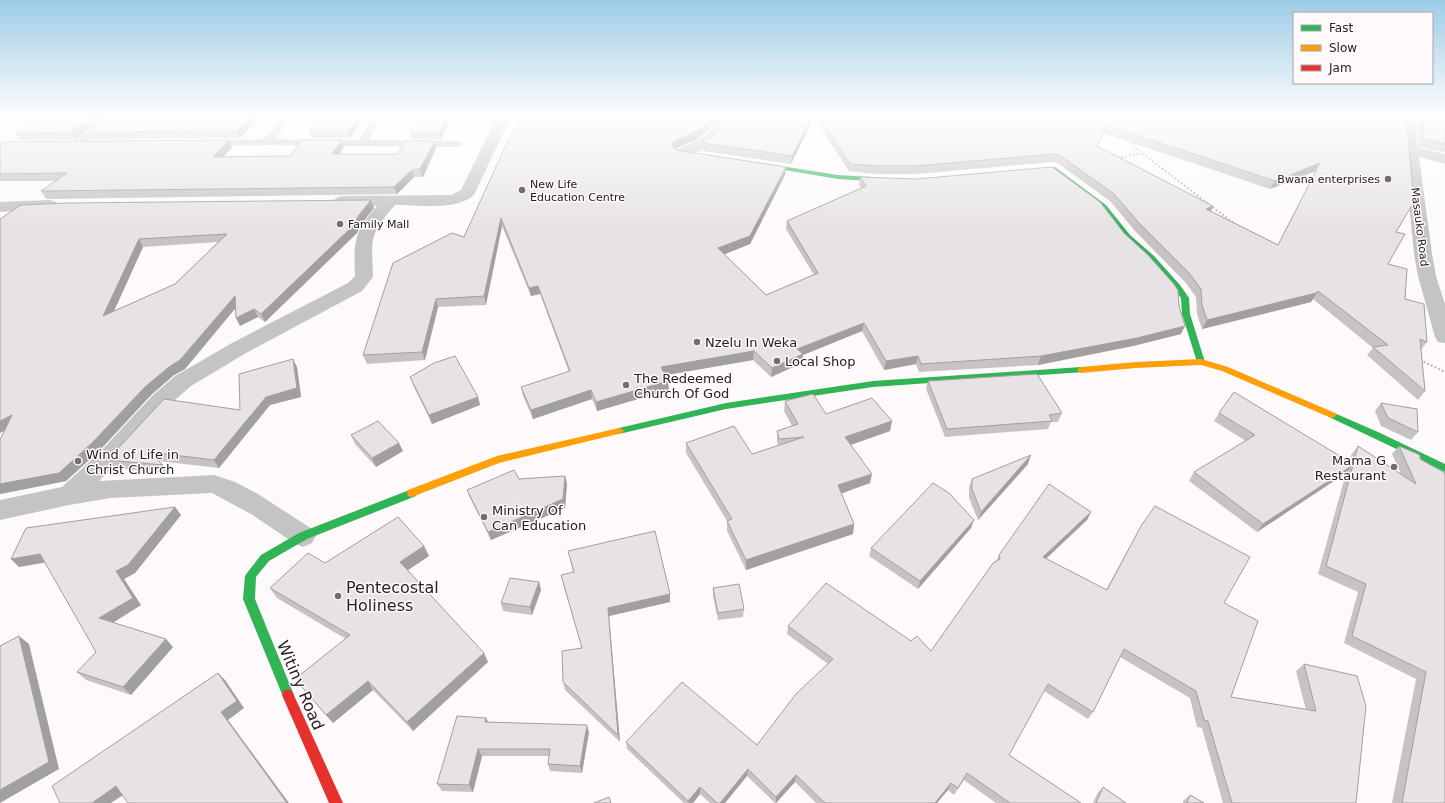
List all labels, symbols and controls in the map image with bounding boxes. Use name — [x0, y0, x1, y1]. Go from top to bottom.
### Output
legend — [1293, 12, 1433, 84]
text: Fast — [1329, 21, 1353, 35]
text: Slow — [1329, 41, 1357, 55]
text: Jam — [1328, 61, 1352, 75]
place label: Bwana enterprises — [1277, 173, 1380, 186]
marker: Bwana enterprises — [1383, 174, 1393, 184]
place label: New Life Education Centre — [530, 178, 625, 204]
marker: New Life Education Centre — [517, 185, 527, 195]
street label: Masauko Road — [1408, 187, 1431, 267]
place label: Family Mall — [348, 218, 409, 231]
marker: Family Mall — [335, 219, 345, 229]
place label: Nzelu In Weka — [705, 335, 797, 350]
marker: Nzelu In Weka — [692, 337, 702, 347]
place label: Local Shop — [785, 354, 856, 369]
marker: Local Shop — [772, 356, 782, 366]
place label: The Redeemed Church Of God — [633, 371, 732, 401]
marker: The Redeemed Church Of God — [621, 380, 631, 390]
place label: Wind of Life in Christ Church — [86, 447, 179, 477]
place label: Mama G Restaurant — [1315, 453, 1386, 483]
marker: Wind of Life in Christ Church — [73, 456, 83, 466]
marker: Mama G Restaurant — [1389, 462, 1399, 472]
place label: Ministry Of Can Education — [492, 503, 586, 533]
marker: Ministry Of Can Education — [479, 512, 489, 522]
place label: Pentecostal Holiness — [346, 578, 439, 615]
marker: Pentecostal Holiness — [333, 591, 343, 601]
street label: Witiny Road — [273, 638, 328, 733]

